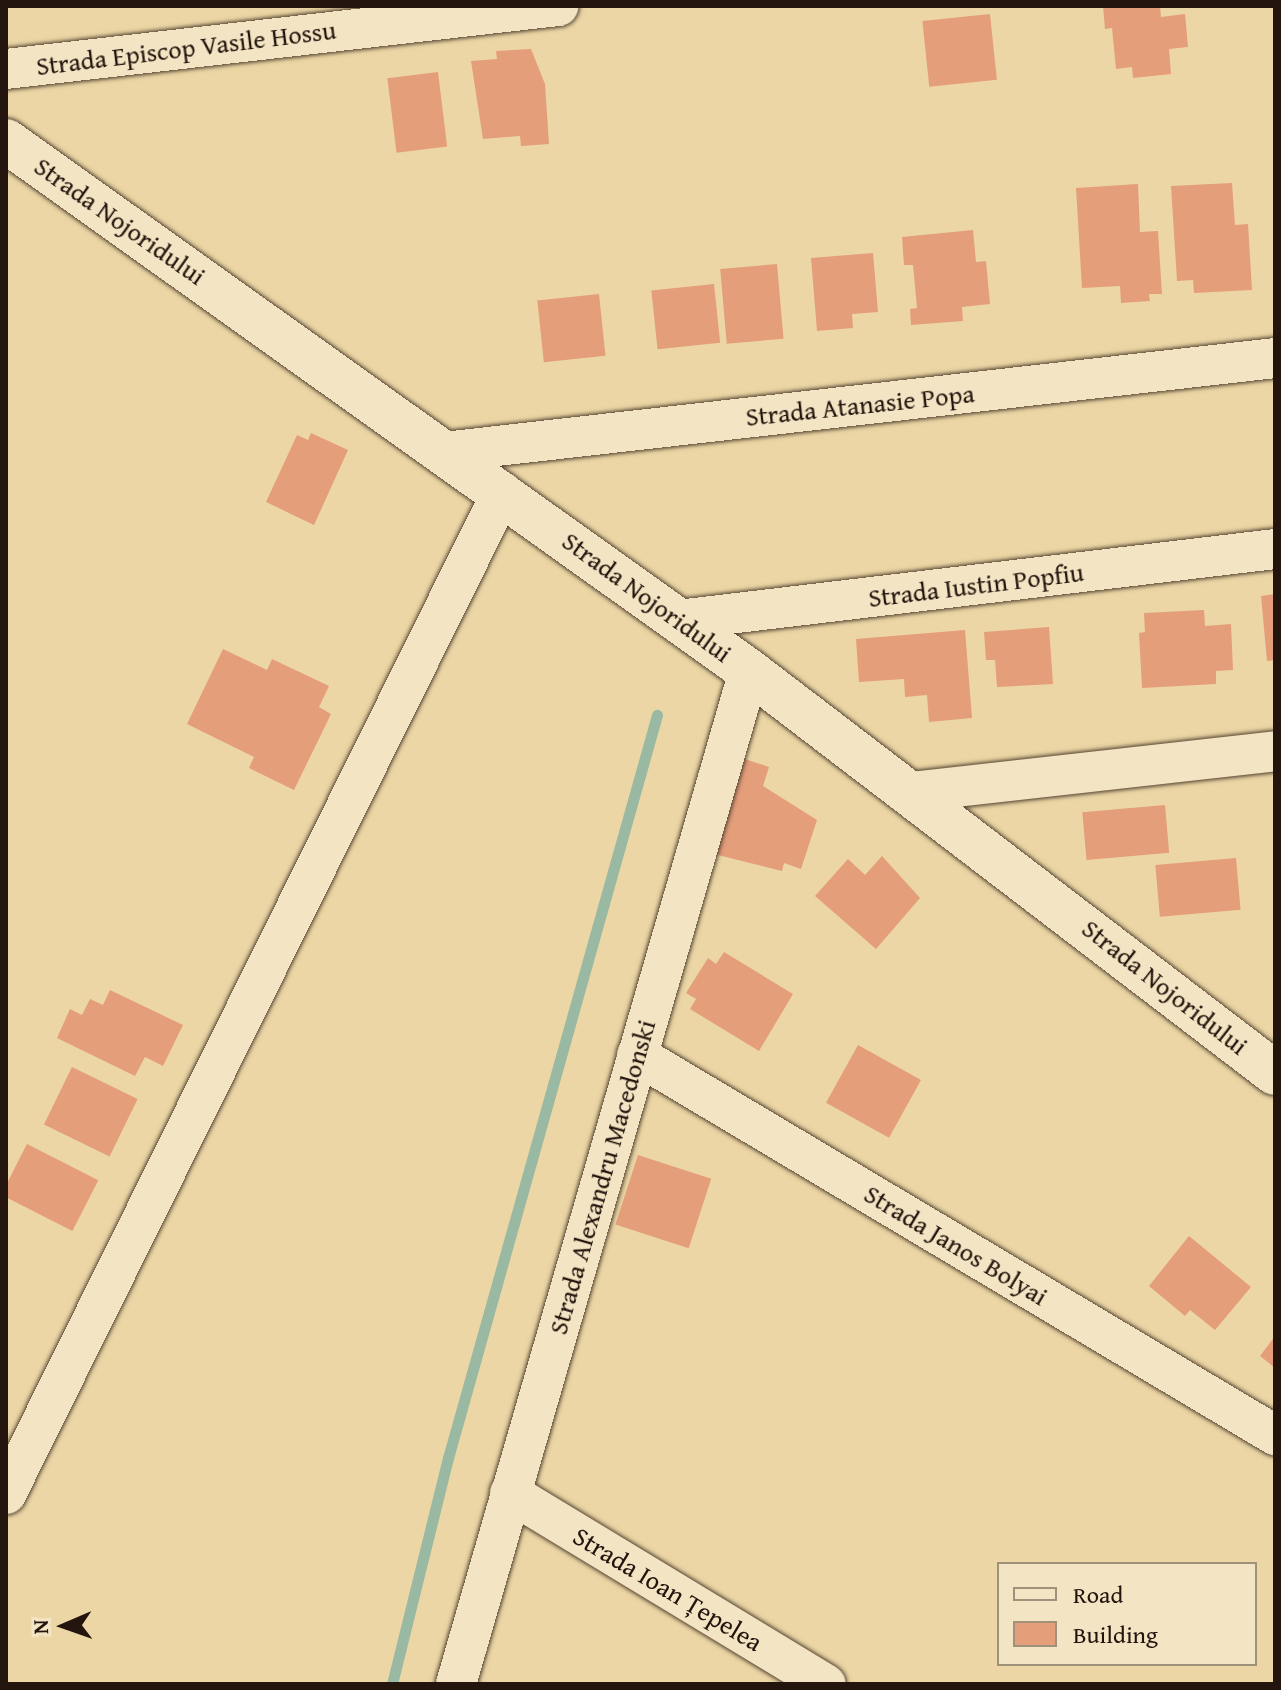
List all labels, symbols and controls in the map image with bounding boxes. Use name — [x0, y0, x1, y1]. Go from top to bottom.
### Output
street label: Strada Episcop Vasile Hossu — [34, 14, 338, 82]
street label: Strada Nojoridului — [28, 150, 212, 292]
street label: Strada Atanasie Popa — [744, 377, 976, 433]
street label: Strada Nojoridului — [556, 525, 738, 669]
street label: Strada Iustin Popfiu — [867, 556, 1085, 614]
street label: Strada Nojoridului — [1076, 913, 1254, 1061]
street label: Strada Alexandru Macedonski — [542, 1016, 662, 1338]
street label: Strada Janos Bolyai — [859, 1178, 1053, 1312]
street label: Strada Ioan Țepelea — [568, 1520, 768, 1658]
legend — [997, 1562, 1257, 1666]
text: Road — [1073, 1577, 1123, 1612]
north arrow — [24, 1586, 104, 1666]
text: Building — [1073, 1617, 1158, 1652]
text: N — [24, 1619, 56, 1635]

